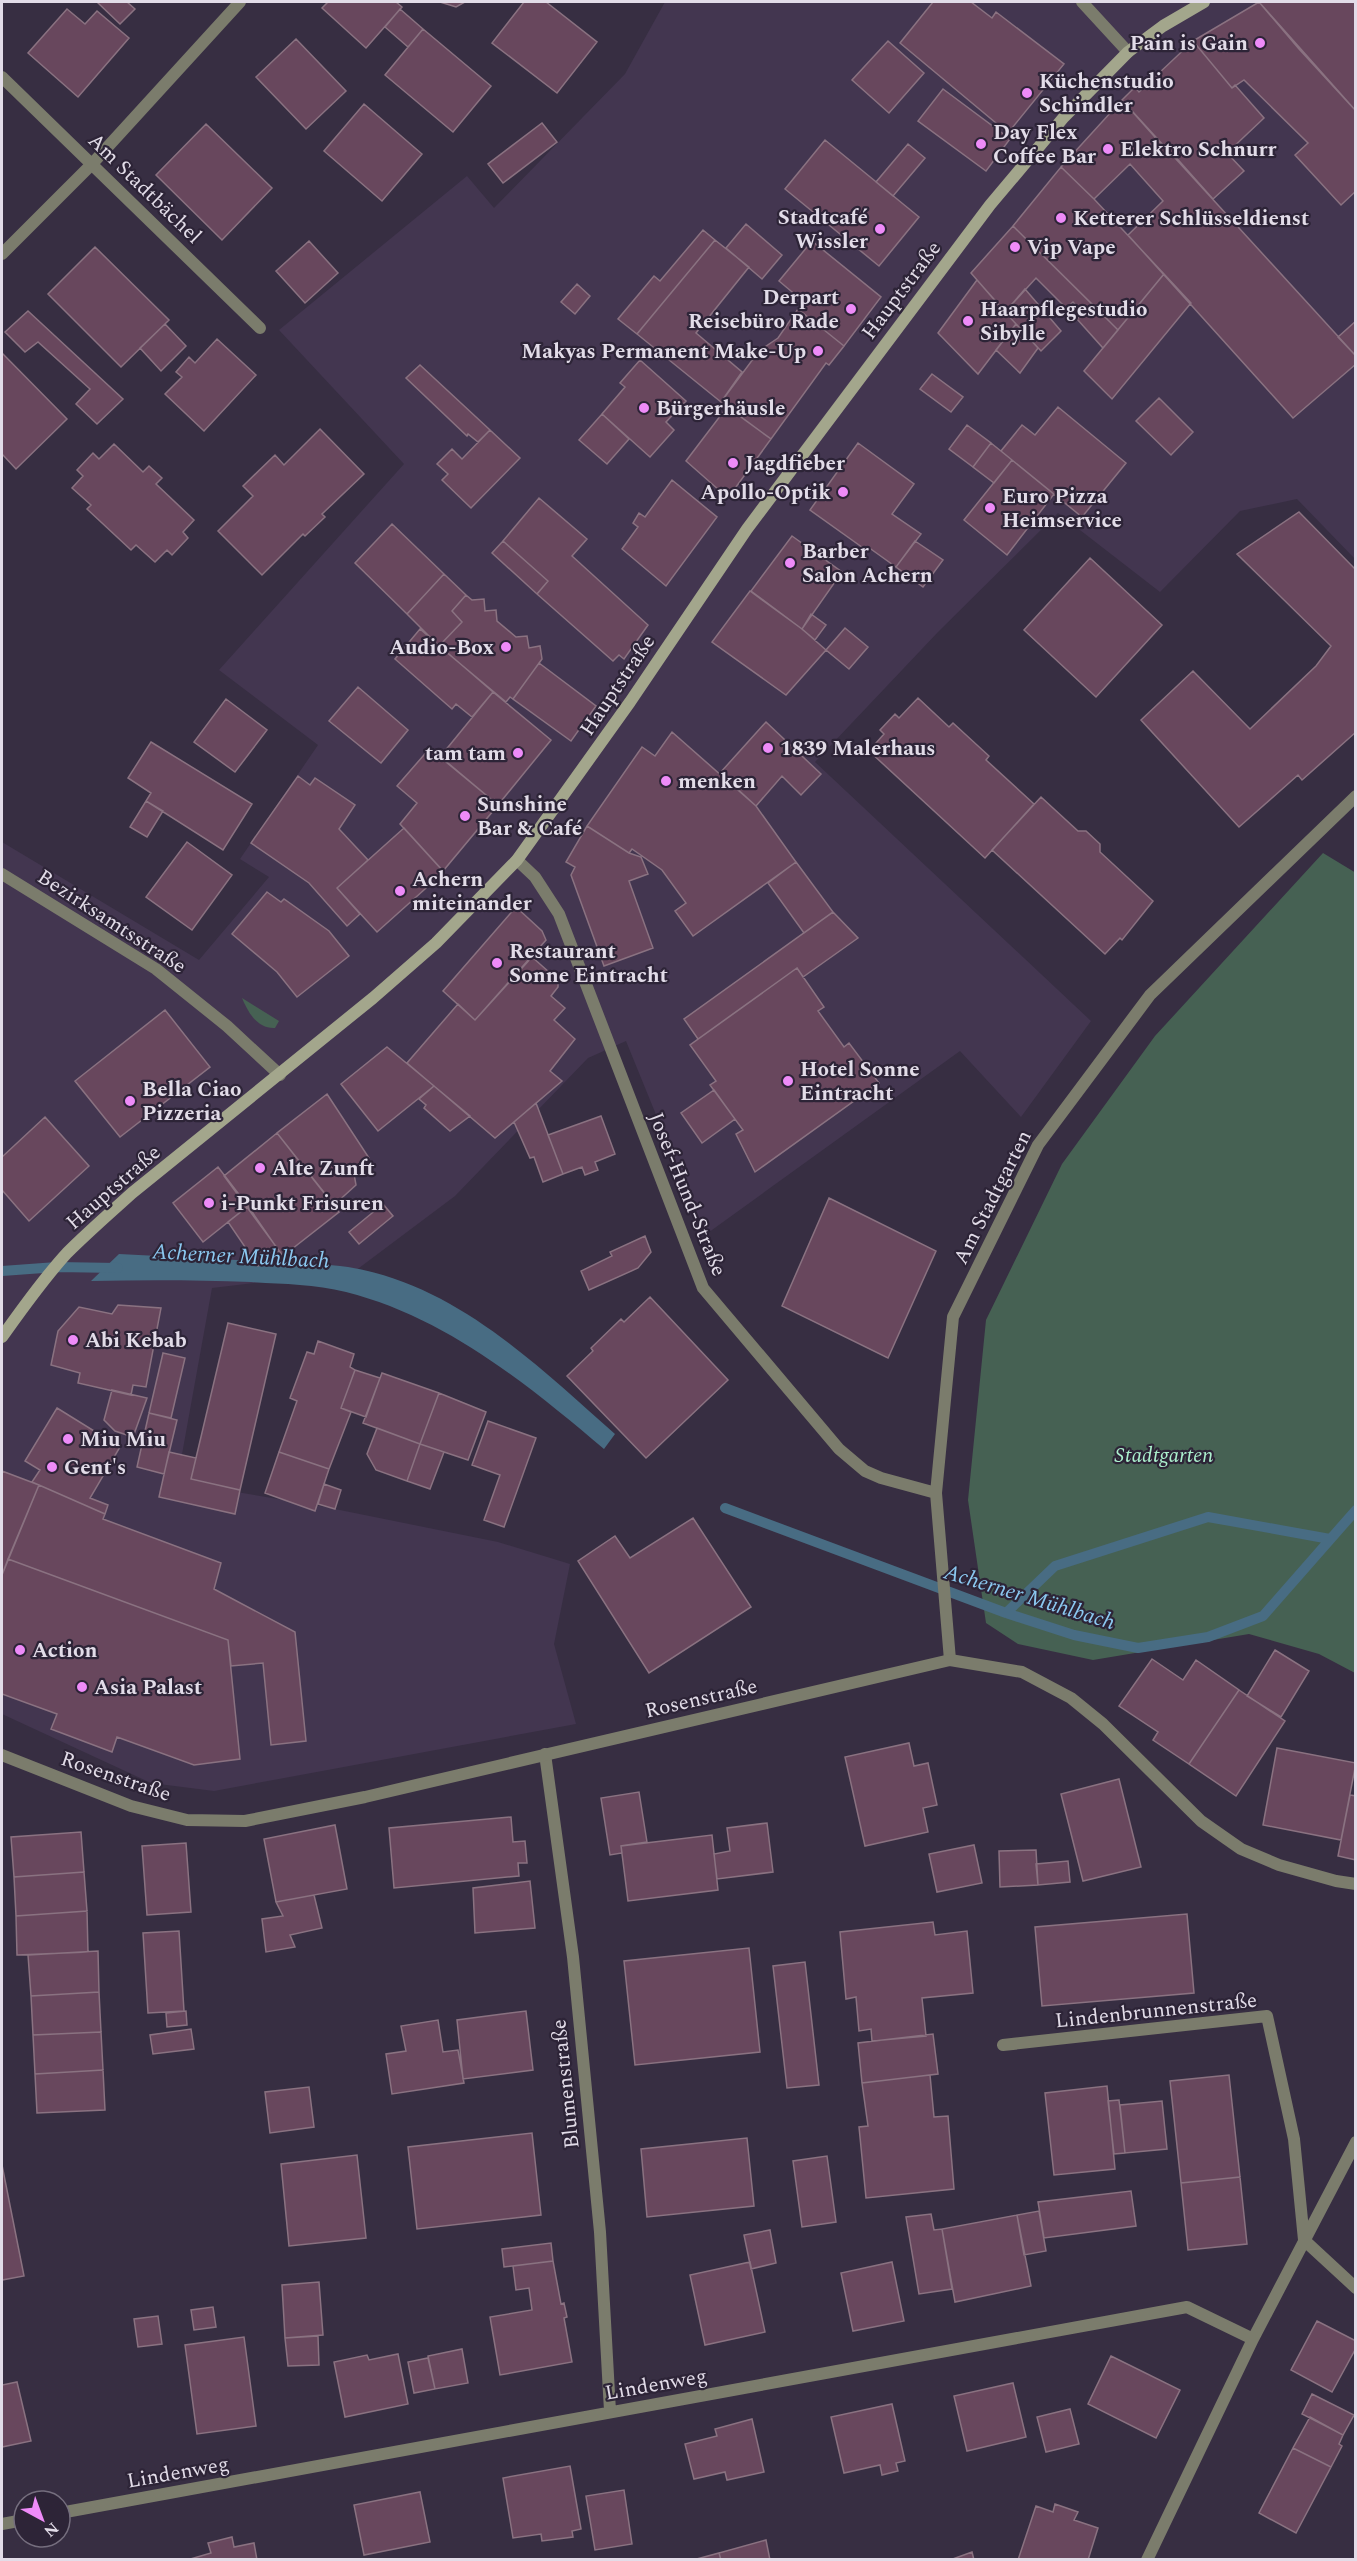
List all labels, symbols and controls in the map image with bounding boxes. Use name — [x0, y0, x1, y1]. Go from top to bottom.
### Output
place label: Pain is Gain — [1130, 28, 1248, 60]
marker: Pain is Gain — [1253, 36, 1267, 50]
place label: Küchenstudio Schindler — [1039, 66, 1174, 122]
marker: Küchenstudio Schindler — [1020, 86, 1034, 100]
place label: Day Flex Coffee Bar — [993, 117, 1096, 173]
street label: Am Stadtbächel — [80, 126, 209, 252]
place label: Elektro Schnurr — [1120, 134, 1276, 166]
marker: Day Flex Coffee Bar — [974, 137, 988, 151]
marker: Elektro Schnurr — [1101, 142, 1115, 156]
place label: Stadtcafé Wissler — [778, 202, 868, 258]
place label: Ketterer Schlüsseldienst — [1073, 203, 1309, 235]
marker: Ketterer Schlüsseldienst — [1054, 211, 1068, 225]
marker: Stadtcafé Wissler — [873, 222, 887, 236]
place label: Vip Vape — [1027, 232, 1116, 264]
street label: Hauptstraße — [854, 234, 950, 347]
marker: Vip Vape — [1008, 240, 1022, 254]
place label: Derpart Reisebüro Rade — [688, 282, 839, 338]
place label: Haarpflegestudio Sibylle — [980, 294, 1147, 350]
marker: Derpart Reisebüro Rade — [844, 302, 858, 316]
marker: Haarpflegestudio Sibylle — [961, 314, 975, 328]
place label: Makyas Permanent Make-Up — [521, 336, 806, 368]
marker: Makyas Permanent Make-Up — [811, 344, 825, 358]
place label: Bürgerhäusle — [656, 393, 785, 425]
marker: Bürgerhäusle — [637, 401, 651, 415]
place label: Jagdfieber — [745, 448, 845, 480]
marker: Jagdfieber — [726, 456, 740, 470]
place label: Apollo-Optik — [700, 477, 831, 509]
place label: Euro Pizza Heimservice — [1002, 481, 1122, 537]
marker: Apollo-Optik — [836, 485, 850, 499]
marker: Euro Pizza Heimservice — [983, 501, 997, 515]
place label: Barber Salon Achern — [802, 536, 933, 592]
marker: Barber Salon Achern — [783, 556, 797, 570]
street label: Hauptstraße — [572, 628, 664, 743]
place label: Audio-Box — [389, 632, 494, 664]
marker: Audio-Box — [499, 640, 513, 654]
place label: 1839 Malerhaus — [780, 733, 936, 765]
place label: tam tam — [425, 738, 506, 770]
marker: 1839 Malerhaus — [761, 741, 775, 755]
marker: tam tam — [511, 746, 525, 760]
place label: menken — [678, 766, 756, 798]
marker: menken — [659, 774, 673, 788]
place label: Sunshine Bar & Café — [477, 789, 582, 845]
marker: Sunshine Bar & Café — [458, 809, 472, 823]
street label: Bezirksamtsstraße — [30, 861, 192, 982]
place label: Achern miteinander — [412, 864, 532, 920]
marker: Achern miteinander — [393, 884, 407, 898]
place label: Restaurant Sonne Eintracht — [509, 936, 668, 992]
marker: Restaurant Sonne Eintracht — [490, 956, 504, 970]
place label: Hotel Sonne Eintracht — [800, 1054, 920, 1110]
place label: Bella Ciao Pizzeria — [142, 1074, 242, 1130]
marker: Hotel Sonne Eintracht — [781, 1074, 795, 1088]
marker: Bella Ciao Pizzeria — [123, 1094, 137, 1108]
street label: Josef-Hund-Straße — [640, 1108, 735, 1281]
street label: Am Stadtgarten — [945, 1125, 1041, 1270]
street label: Hauptstraße — [59, 1137, 168, 1238]
place label: Alte Zunft — [272, 1153, 375, 1185]
marker: Alte Zunft — [253, 1161, 267, 1175]
place label: i-Punkt Frisuren — [221, 1188, 384, 1220]
marker: i-Punkt Frisuren — [202, 1196, 216, 1210]
water label: Acherner Mühlbach — [151, 1235, 330, 1278]
place label: Abi Kebab — [85, 1325, 187, 1357]
marker: Abi Kebab — [66, 1333, 80, 1347]
place label: Miu Miu — [80, 1424, 166, 1456]
marker: Miu Miu — [61, 1432, 75, 1446]
park label: Stadtgarten — [1115, 1440, 1213, 1472]
place label: Gent's — [64, 1452, 126, 1484]
marker: Gent's — [45, 1460, 59, 1474]
water label: Acherner Mühlbach — [939, 1555, 1119, 1639]
place label: Action — [32, 1635, 98, 1667]
marker: Action — [13, 1643, 27, 1657]
street label: Rosenstraße — [642, 1670, 761, 1727]
place label: Asia Palast — [94, 1672, 202, 1704]
marker: Asia Palast — [75, 1680, 89, 1694]
street label: Rosenstraße — [56, 1743, 175, 1811]
street label: Lindenbrunnenstraße — [1054, 1984, 1259, 2038]
street label: Blumenstraße — [543, 2017, 589, 2150]
street label: Lindenweg — [602, 2360, 710, 2410]
street label: Lindenweg — [124, 2448, 232, 2498]
north arrow — [12, 2489, 72, 2549]
text: N — [38, 2516, 64, 2543]

